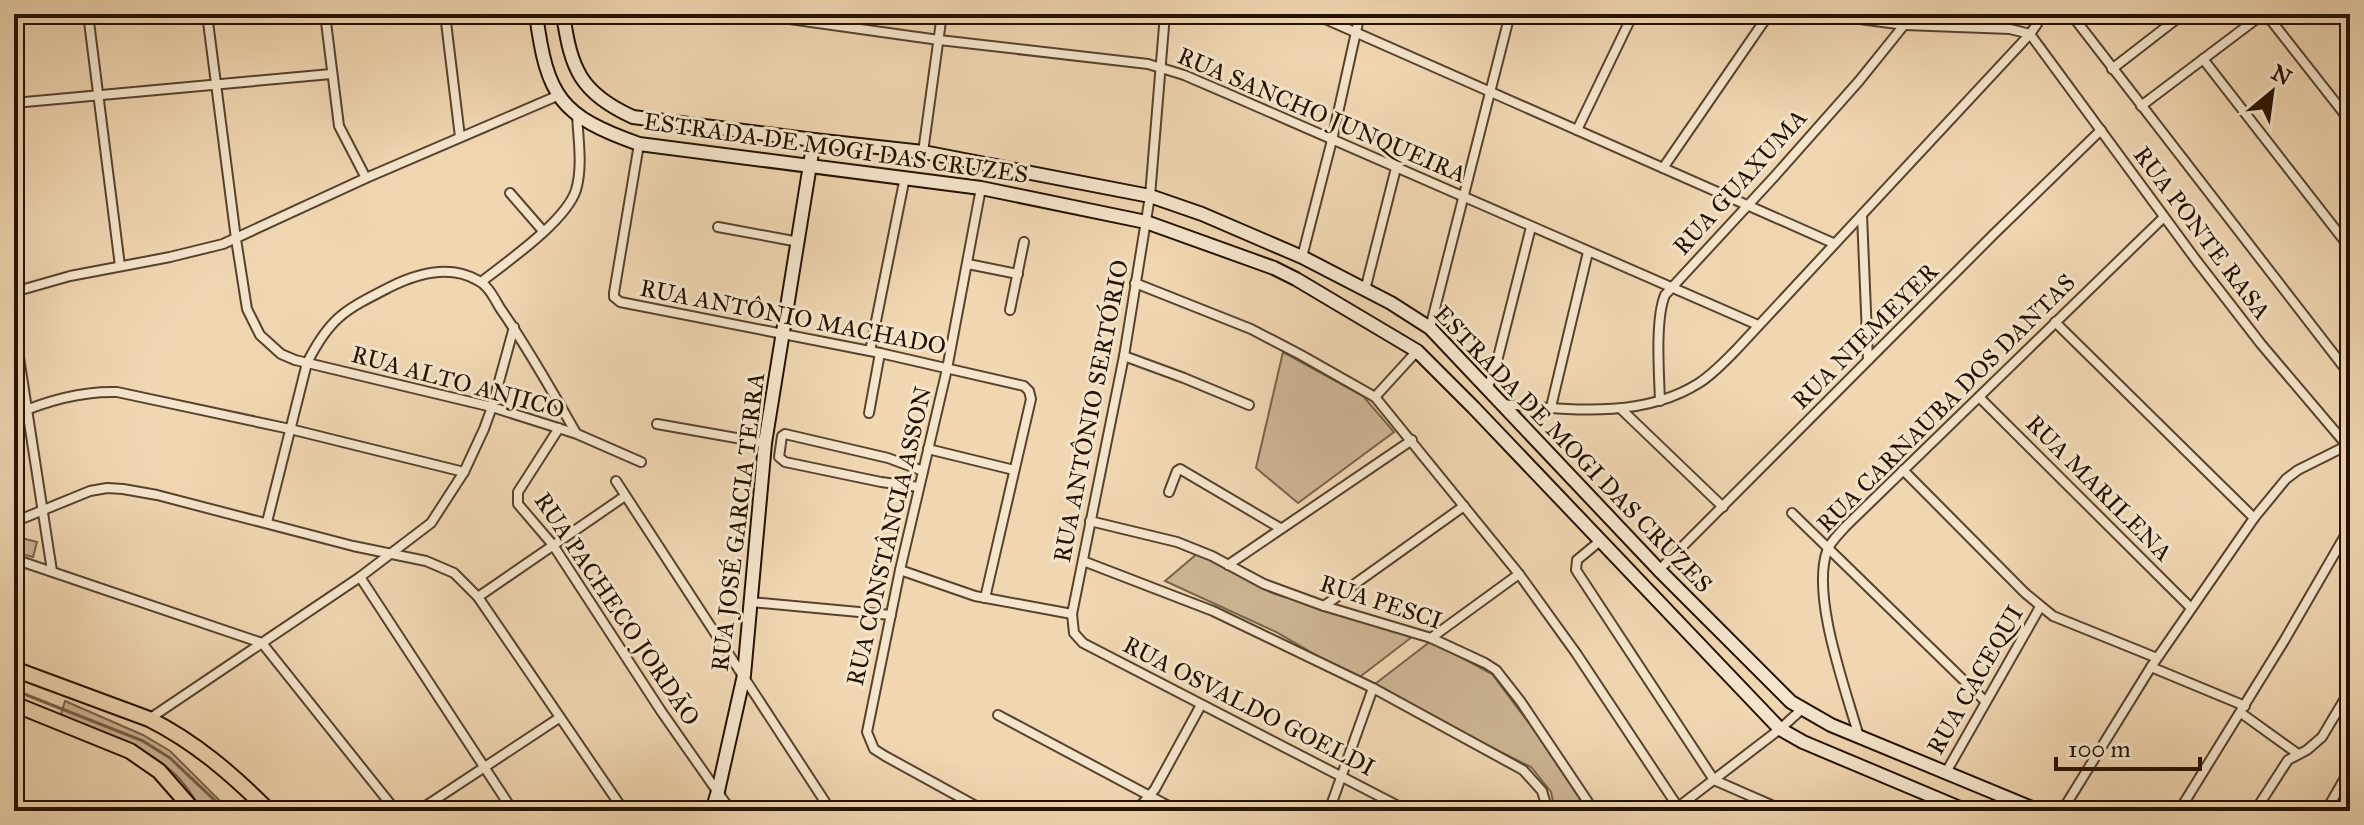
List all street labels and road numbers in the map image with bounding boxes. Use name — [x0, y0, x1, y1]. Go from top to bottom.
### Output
street label: RUA SANCHO JUNQUEIRA — [1173, 40, 1471, 190]
street label: RUA GUAXUMA — [1667, 103, 1813, 261]
street label: ESTRADA DE MOGI DAS CRUZES — [642, 106, 1030, 190]
street label: RUA PONTE RASA — [2127, 140, 2277, 326]
street label: RUA NIEMEYER — [1786, 256, 1945, 415]
street label: RUA ANTÔNIO SERTÓRIO — [1047, 257, 1135, 565]
street label: RUA CARNAUBA DOS DANTAS — [1810, 267, 2082, 539]
street label: RUA ANTÔNIO MACHADO — [637, 273, 949, 361]
street label: ESTRADA DE MOGI DAS CRUZES — [1427, 299, 1719, 599]
street label: RUA ALTO ANJICO — [348, 339, 568, 425]
street label: RUA JOSÉ GARCIA TERRA — [705, 371, 771, 673]
street label: RUA CONSTÂNCIA ASSON — [840, 383, 938, 689]
street label: RUA MARILENA — [2019, 408, 2179, 568]
street label: RUA PACHECO JORDÃO — [528, 487, 706, 731]
street label: RUA PESCI — [1316, 568, 1446, 636]
street label: RUA CACEQUI — [1920, 600, 2030, 760]
street label: RUA OSVALDO GOELDI — [1118, 629, 1380, 783]

